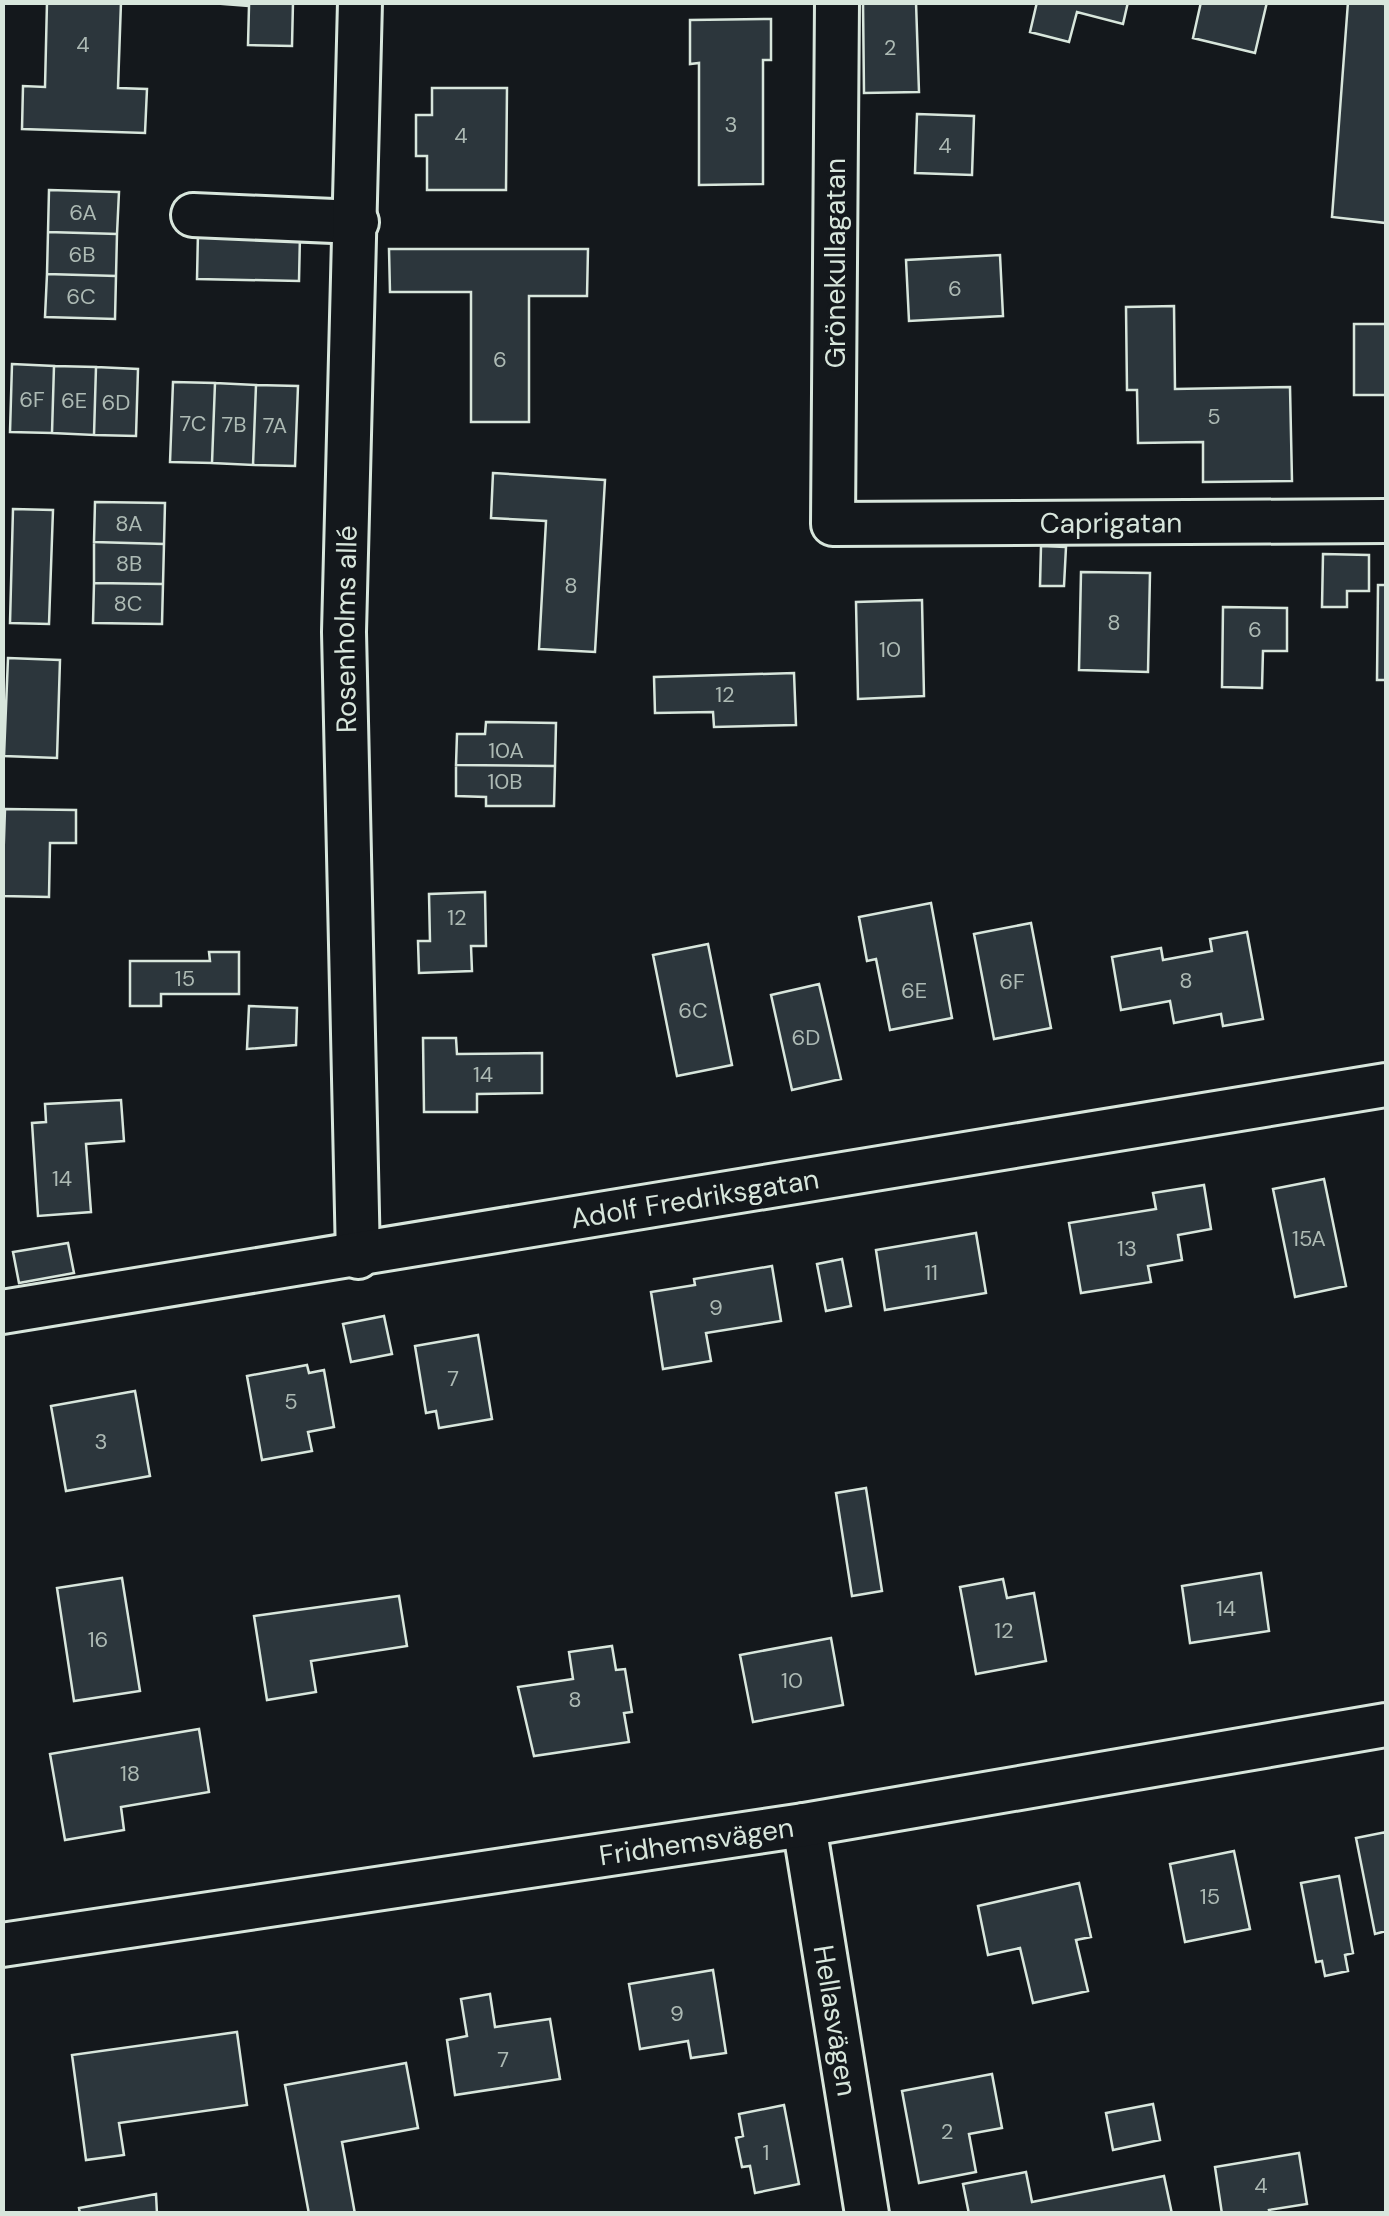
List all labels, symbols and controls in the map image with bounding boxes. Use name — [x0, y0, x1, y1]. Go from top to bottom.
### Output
house number: 4 — [76, 30, 90, 59]
house number: 2 — [884, 33, 896, 62]
house number: 3 — [724, 110, 738, 139]
house number: 4 — [454, 121, 468, 150]
house number: 4 — [938, 131, 952, 160]
street label: Grönekullagatan — [817, 158, 854, 368]
house number: 6A — [69, 198, 97, 227]
house number: 6B — [68, 240, 96, 269]
house number: 6 — [948, 274, 962, 303]
house number: 6C — [66, 282, 96, 311]
house number: 6 — [493, 345, 507, 374]
house number: 6F — [19, 385, 45, 414]
house number: 6E — [61, 386, 87, 415]
house number: 6D — [102, 388, 130, 417]
house number: 5 — [1207, 402, 1221, 431]
house number: 7C — [180, 409, 206, 438]
house number: 7B — [221, 410, 247, 439]
house number: 7A — [263, 411, 287, 440]
street label: Caprigatan — [1040, 504, 1182, 542]
house number: 8A — [115, 509, 143, 538]
street label: Rosenholms allé — [326, 525, 366, 733]
house number: 8B — [116, 549, 142, 578]
house number: 8 — [564, 571, 578, 600]
house number: 8C — [113, 589, 143, 618]
house number: 8 — [1107, 608, 1121, 637]
house number: 6 — [1248, 615, 1262, 644]
house number: 10 — [879, 635, 901, 664]
house number: 12 — [715, 680, 735, 709]
house number: 10A — [488, 736, 524, 765]
house number: 10B — [487, 767, 523, 796]
house number: 12 — [447, 903, 467, 932]
house number: 15 — [175, 964, 195, 993]
house number: 8 — [1179, 966, 1193, 995]
house number: 6F — [999, 967, 1025, 996]
house number: 6E — [901, 976, 927, 1005]
house number: 6C — [678, 996, 708, 1025]
house number: 6D — [792, 1023, 820, 1052]
house number: 14 — [473, 1060, 493, 1089]
street label: Adolf Fredriksgatan — [568, 1160, 822, 1237]
house number: 14 — [52, 1164, 72, 1193]
house number: 15A — [1292, 1224, 1326, 1253]
house number: 13 — [1117, 1234, 1137, 1263]
house number: 11 — [924, 1258, 938, 1287]
house number: 9 — [709, 1293, 723, 1322]
house number: 7 — [447, 1364, 459, 1393]
house number: 5 — [284, 1387, 298, 1416]
house number: 3 — [94, 1427, 108, 1456]
house number: 14 — [1216, 1594, 1236, 1623]
house number: 12 — [994, 1616, 1014, 1645]
house number: 16 — [88, 1625, 108, 1654]
house number: 10 — [781, 1666, 803, 1695]
house number: 8 — [568, 1685, 582, 1714]
house number: 18 — [120, 1759, 140, 1788]
street label: Fridhemsvägen — [597, 1809, 796, 1874]
house number: 15 — [1200, 1882, 1220, 1911]
street label: Hellasvägen — [805, 1942, 866, 2099]
house number: 9 — [670, 1999, 684, 2028]
house number: 7 — [497, 2045, 509, 2074]
house number: 2 — [941, 2117, 953, 2146]
house number: 1 — [763, 2138, 769, 2167]
house number: 4 — [1254, 2171, 1268, 2200]

